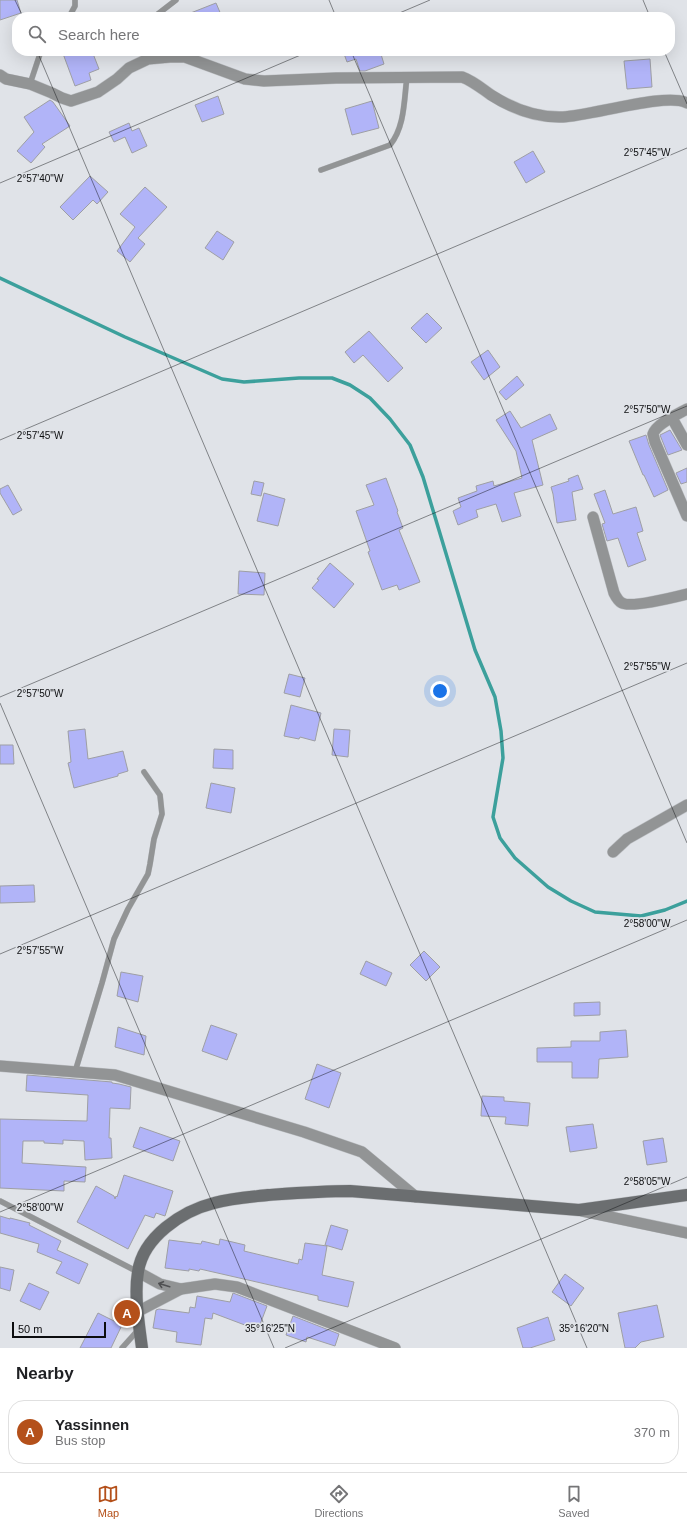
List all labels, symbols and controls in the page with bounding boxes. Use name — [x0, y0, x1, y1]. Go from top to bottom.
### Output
search box — [12, 12, 675, 56]
icon: search — [26, 23, 48, 45]
text: Search here — [58, 26, 140, 43]
text: 2°57'45"W — [624, 147, 671, 158]
text: 2°57'40"W — [17, 173, 64, 184]
text: 2°57'50"W — [624, 404, 671, 415]
text: 2°57'45"W — [17, 430, 64, 441]
text: 2°57'55"W — [624, 661, 671, 672]
your location — [430, 681, 450, 701]
text: 2°57'50"W — [17, 688, 64, 699]
text: 2°58'00"W — [624, 918, 671, 929]
text: 2°57'55"W — [17, 945, 64, 956]
text: 2°58'05"W — [624, 1176, 671, 1187]
text: 2°58'00"W — [17, 1202, 64, 1213]
one-way arrow — [157, 1281, 170, 1288]
pin: A — [114, 1298, 140, 1328]
scale bar — [12, 1320, 106, 1339]
text: 50 m — [18, 1323, 42, 1335]
text: 35°16'25"N — [245, 1323, 295, 1334]
text: 35°16'20"N — [559, 1323, 609, 1334]
text: Nearby — [16, 1364, 74, 1383]
text: Yassinnen — [55, 1416, 129, 1433]
text: A — [25, 1425, 35, 1440]
text: 370 m — [634, 1425, 670, 1440]
text: Bus stop — [55, 1433, 106, 1448]
tab: Map — [97, 1483, 119, 1519]
tab: Directions — [314, 1483, 363, 1519]
tab: Saved — [558, 1483, 589, 1519]

